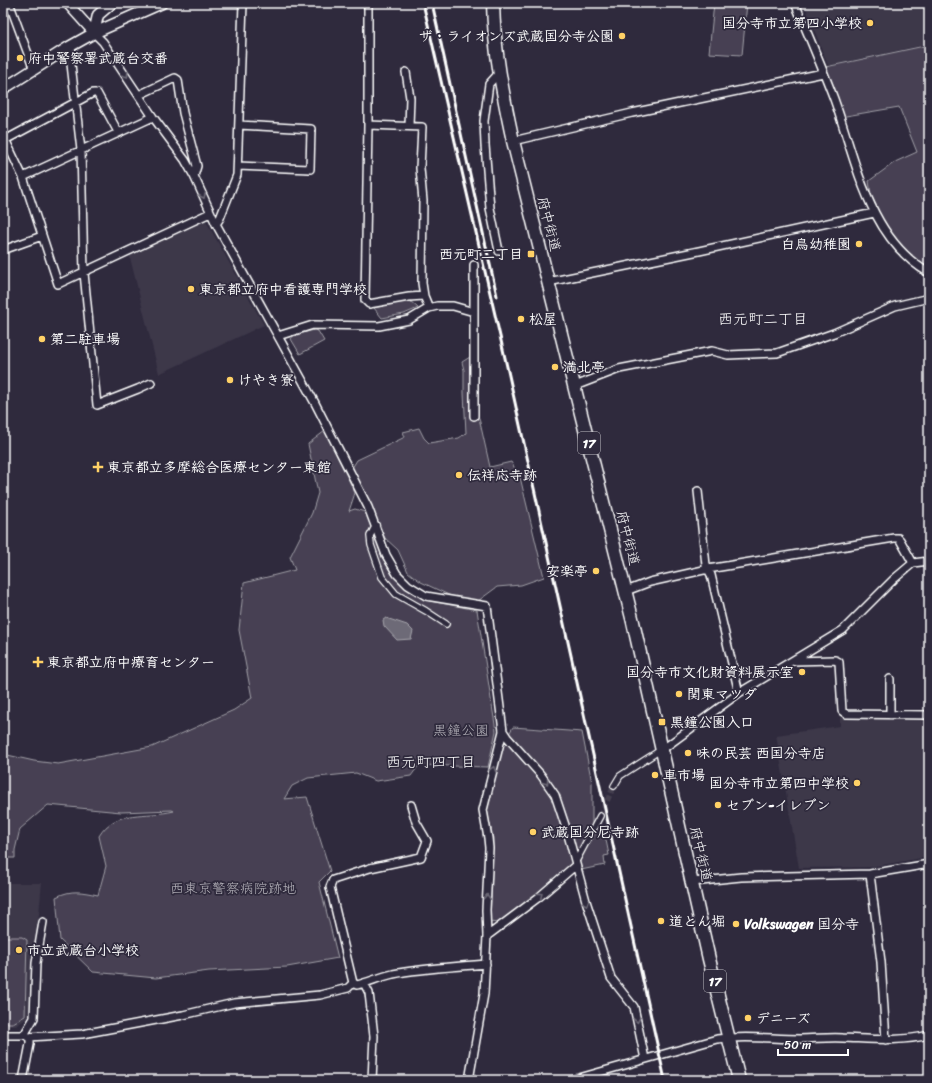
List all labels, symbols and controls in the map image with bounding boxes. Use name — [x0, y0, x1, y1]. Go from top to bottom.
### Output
place label: 国分寺市立第四小学校 — [722, 11, 862, 36]
marker: 国分寺市立第四小学校 — [865, 18, 875, 28]
place label: ザ・ライオンズ武蔵国分寺公園 — [419, 24, 614, 49]
marker: ザ・ライオンズ武蔵国分寺公園 — [617, 31, 627, 41]
place label: 府中警察署武蔵台交番 — [28, 46, 168, 71]
marker: 府中警察署武蔵台交番 — [15, 53, 25, 63]
one-way arrow — [121, 71, 128, 78]
one-way arrow — [198, 192, 206, 200]
street label: 府中街道 — [530, 194, 568, 254]
place label: 白鳥幼稚園 — [781, 232, 851, 257]
marker: 白鳥幼稚園 — [854, 239, 864, 249]
place label: 西元町二丁目 — [439, 242, 523, 267]
marker: 西元町二丁目 — [526, 249, 536, 259]
place label: 東京都立府中看護専門学校 — [199, 277, 367, 302]
marker: 東京都立府中看護専門学校 — [186, 284, 196, 294]
district label: 西元町二丁目 — [718, 306, 808, 332]
place label: 松屋 — [529, 307, 557, 332]
marker: 松屋 — [516, 314, 526, 324]
place label: 第二駐車場 — [50, 327, 120, 352]
marker: 第二駐車場 — [37, 334, 47, 344]
place label: 満北亭 — [563, 355, 605, 380]
marker: 満北亭 — [550, 362, 560, 372]
place label: けやき寮 — [238, 368, 294, 393]
marker: けやき寮 — [225, 375, 235, 385]
road number: 17 — [578, 432, 600, 454]
place label: 東京都立多摩総合医療センター東館 — [107, 455, 331, 480]
marker: 東京都立多摩総合医療センター東館 — [92, 461, 104, 473]
place label: 伝祥応寺跡 — [467, 463, 537, 488]
marker: 伝祥応寺跡 — [454, 470, 464, 480]
street label: 府中街道 — [609, 508, 647, 568]
place label: 安楽亭 — [546, 559, 588, 584]
marker: 安楽亭 — [591, 566, 601, 576]
place label: 東京都立府中療育センター — [47, 650, 215, 675]
marker: 東京都立府中療育センター — [32, 656, 44, 668]
place label: 国分寺市文化財資料展示室 — [626, 660, 794, 685]
marker: 国分寺市文化財資料展示室 — [797, 667, 807, 677]
place label: 関東マツダ — [687, 682, 757, 707]
marker: 関東マツダ — [674, 689, 684, 699]
place label: 黒鐘公園入口 — [670, 710, 754, 735]
marker: 黒鐘公園入口 — [657, 717, 667, 727]
park label: 黒鐘公園 — [433, 718, 489, 743]
place label: 味の民芸 西国分寺店 — [696, 741, 826, 766]
marker: 味の民芸 西国分寺店 — [683, 748, 693, 758]
district label: 西元町四丁目 — [386, 749, 476, 775]
place label: 車市場 — [663, 763, 705, 788]
one-way arrow — [488, 766, 497, 773]
marker: 車市場 — [650, 770, 660, 780]
place label: 国分寺市立第四中学校 — [709, 771, 849, 796]
one-way arrow — [541, 778, 549, 785]
marker: 国分寺市立第四中学校 — [852, 778, 862, 788]
place label: セブン-イレブン — [726, 793, 831, 818]
marker: セブン-イレブン — [713, 800, 723, 810]
place label: 武蔵国分尼寺跡 — [541, 820, 639, 845]
street label: 府中街道 — [683, 824, 719, 884]
marker: 武蔵国分尼寺跡 — [528, 827, 538, 837]
park label: 西東京警察病院跡地 — [170, 876, 296, 901]
one-way arrow — [536, 893, 543, 900]
one-way arrow — [482, 894, 491, 900]
one-way arrow — [582, 899, 590, 906]
place label: 道とん堀 — [669, 909, 725, 934]
place label: Volkswagen 国分寺 — [744, 912, 859, 937]
marker: 道とん堀 — [656, 916, 666, 926]
marker: Volkswagen 国分寺 — [731, 919, 741, 929]
place label: 市立武蔵台小学校 — [27, 938, 139, 963]
marker: 市立武蔵台小学校 — [14, 945, 24, 955]
road number: 17 — [704, 970, 726, 992]
place label: デニーズ — [756, 1006, 811, 1031]
marker: デニーズ — [743, 1013, 753, 1023]
one-way arrow — [632, 1017, 641, 1023]
scale bar — [778, 1031, 848, 1057]
text: 50 m — [784, 1034, 811, 1056]

